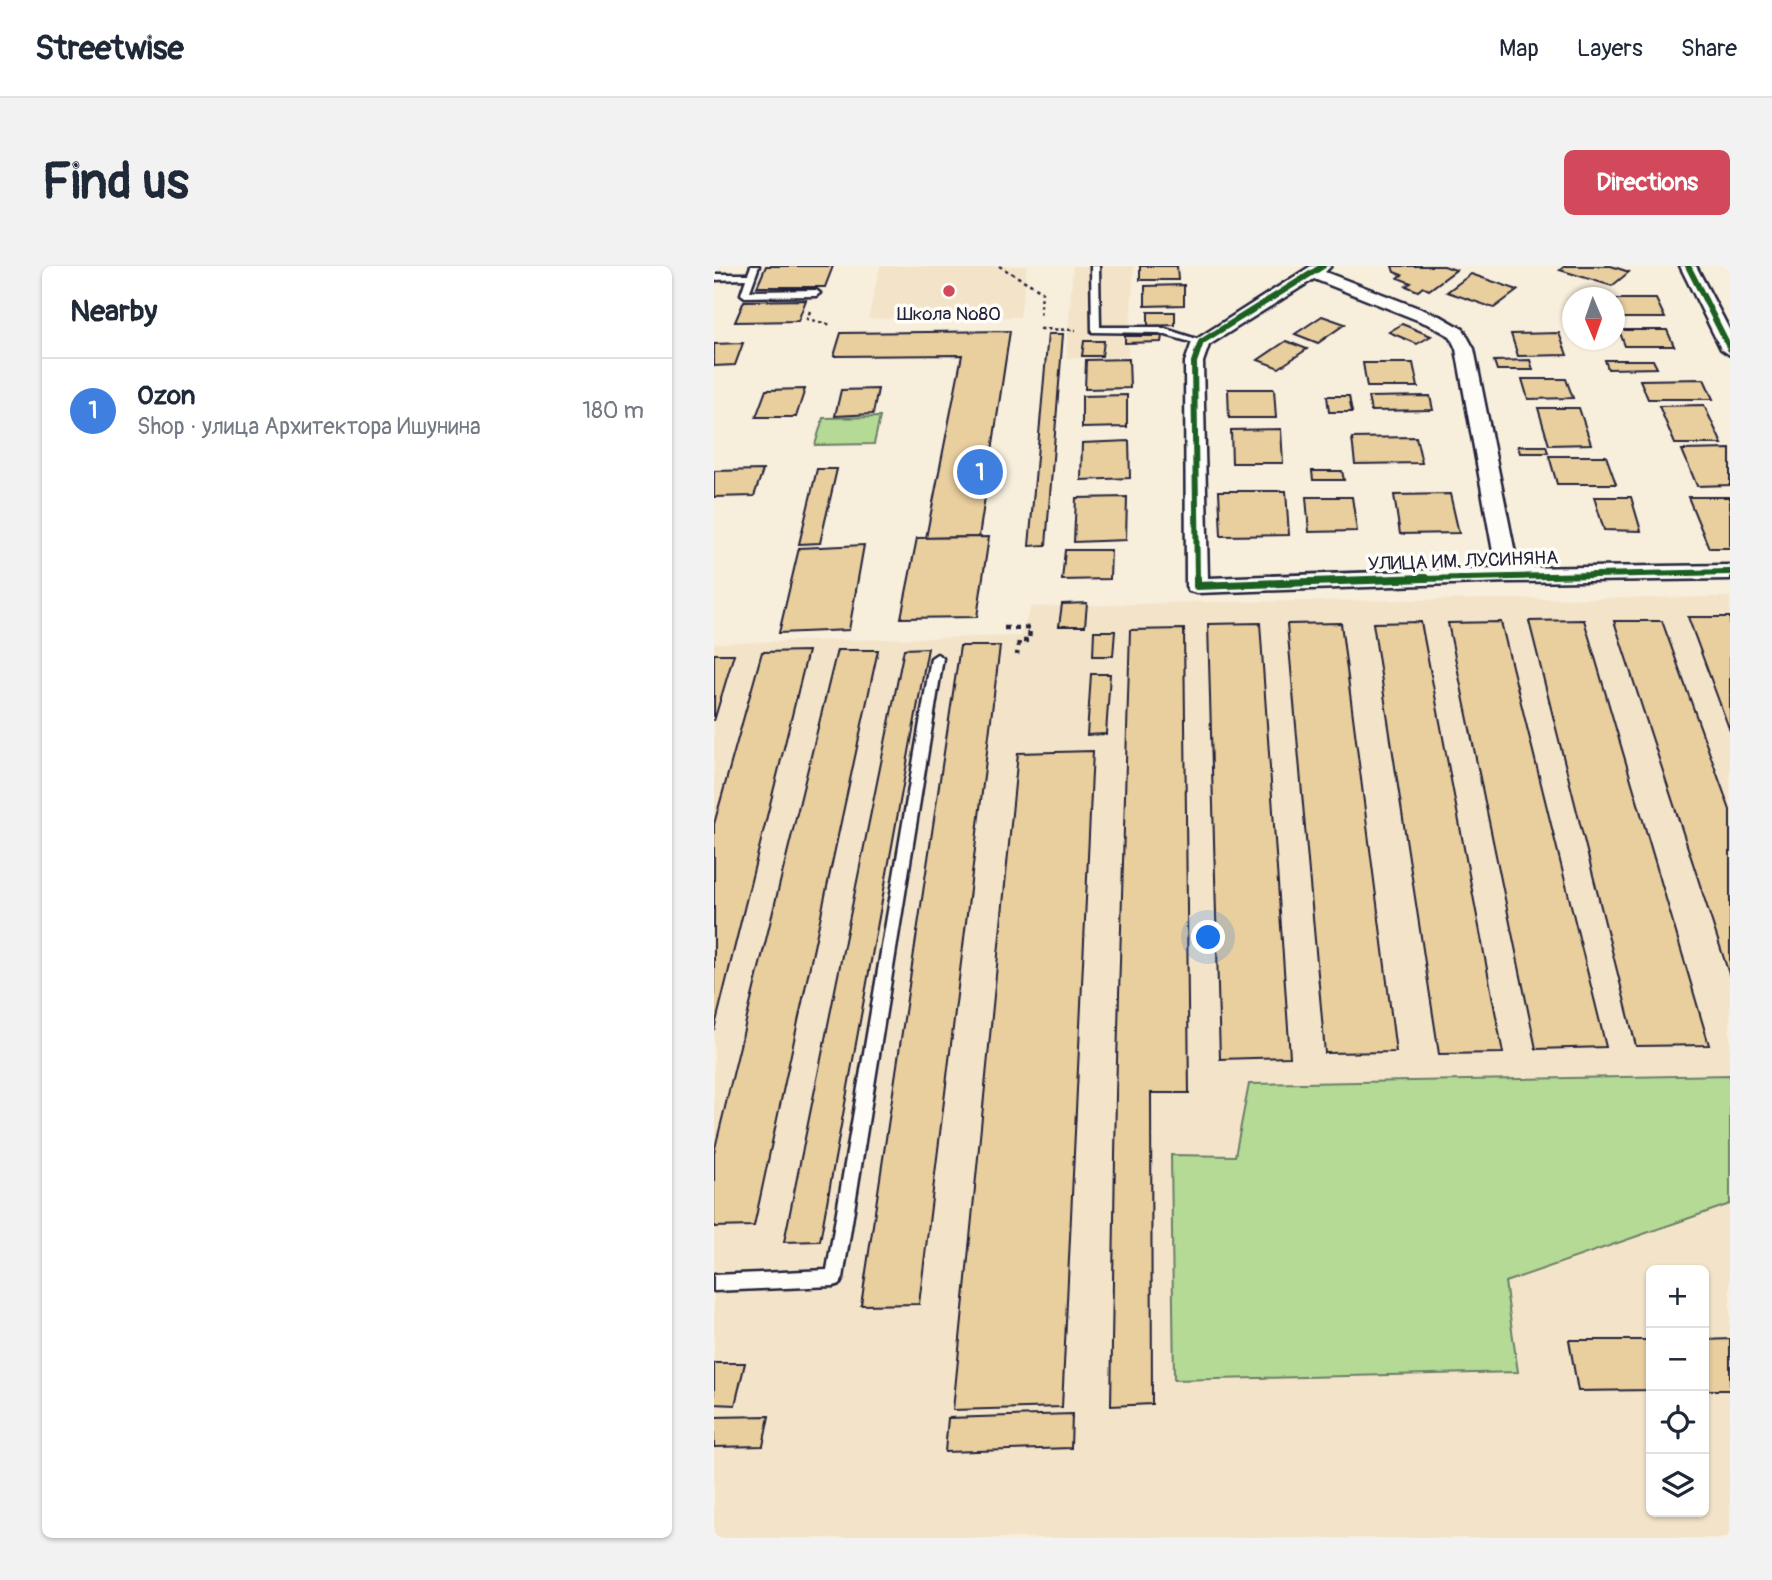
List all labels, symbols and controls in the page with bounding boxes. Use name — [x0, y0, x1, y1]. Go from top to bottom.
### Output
text: Streetwise — [35, 28, 184, 69]
text: Map — [1499, 34, 1539, 63]
text: Layers — [1577, 34, 1643, 63]
text: Share — [1681, 34, 1737, 63]
button: Directions — [1564, 150, 1730, 215]
text: Find us — [42, 152, 189, 213]
marker: Школа №80 — [941, 283, 957, 299]
north arrow — [1562, 287, 1625, 350]
text: Nearby — [70, 293, 157, 330]
place label: Школа №80 — [897, 302, 1001, 326]
text: Ozon — [137, 380, 195, 412]
text: 1 — [89, 396, 98, 425]
text: 180 m — [582, 396, 644, 425]
text: Shop · улица Архитектора Ишунина — [137, 412, 481, 441]
pin: 1 — [957, 446, 1003, 498]
street label: УЛИЦА ИМ. ЛУСИНЯНА — [1367, 546, 1559, 576]
your location — [1191, 920, 1225, 954]
map controls — [1646, 1265, 1709, 1517]
button: + — [1646, 1265, 1709, 1328]
button: − — [1646, 1328, 1709, 1391]
button: locate — [1646, 1391, 1709, 1454]
button: layers — [1646, 1454, 1709, 1517]

